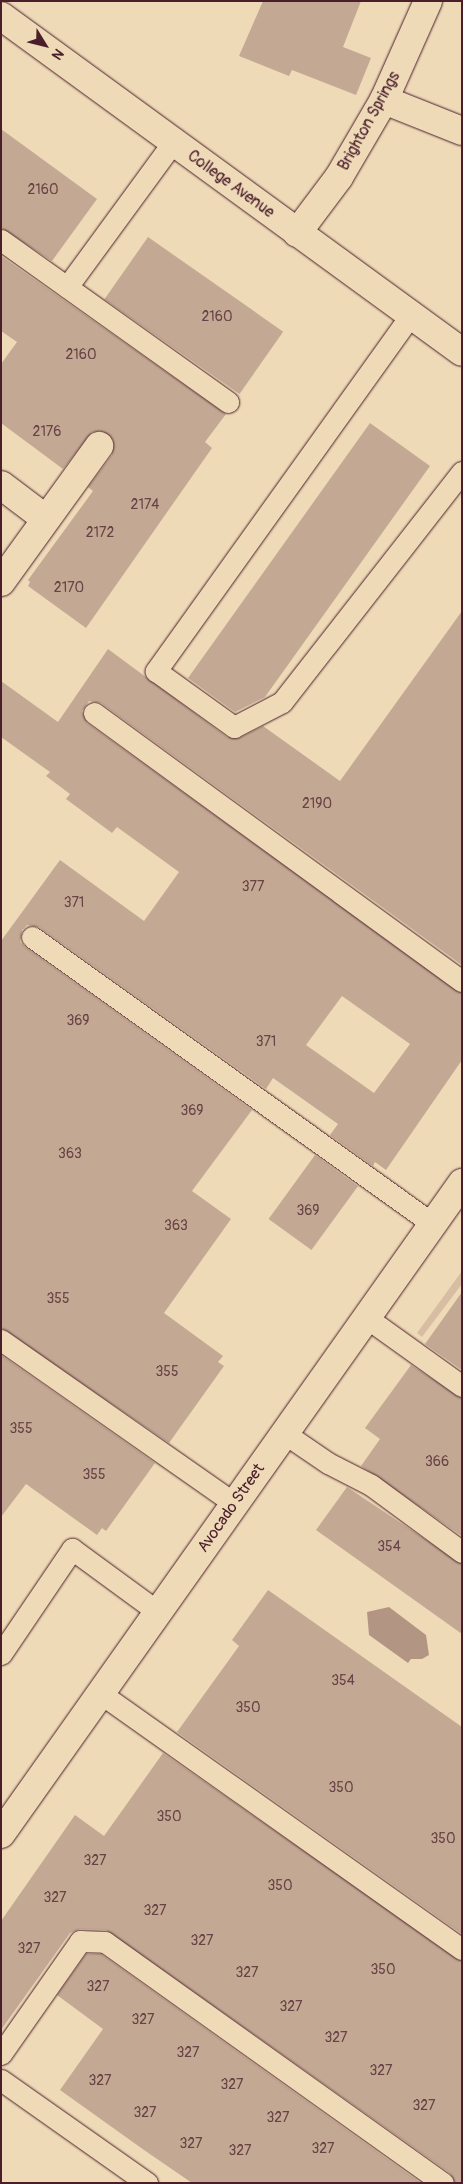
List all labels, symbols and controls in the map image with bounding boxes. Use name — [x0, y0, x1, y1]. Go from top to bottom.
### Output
north arrow — [20, 20, 70, 70]
text: N — [48, 45, 67, 63]
street label: Brighton Springs — [334, 68, 404, 174]
street label: College Avenue — [184, 146, 278, 222]
house number: 2160 — [27, 182, 59, 198]
house number: 2160 — [201, 309, 233, 325]
house number: 2160 — [65, 347, 97, 363]
house number: 2176 — [33, 424, 61, 440]
house number: 2174 — [131, 497, 159, 513]
house number: 2172 — [86, 525, 114, 541]
house number: 2170 — [54, 580, 84, 596]
house number: 2190 — [302, 796, 332, 812]
house number: 377 — [242, 879, 264, 895]
house number: 371 — [64, 895, 84, 911]
house number: 369 — [66, 1013, 90, 1029]
house number: 371 — [256, 1034, 276, 1050]
house number: 369 — [180, 1103, 204, 1119]
house number: 363 — [58, 1146, 82, 1162]
house number: 369 — [296, 1203, 320, 1219]
house number: 363 — [164, 1218, 188, 1234]
house number: 355 — [47, 1291, 69, 1307]
house number: 355 — [156, 1364, 178, 1380]
house number: 355 — [10, 1421, 32, 1437]
house number: 366 — [425, 1454, 449, 1470]
street label: Avocado Street — [193, 1460, 269, 1556]
house number: 355 — [83, 1467, 105, 1483]
house number: 354 — [377, 1539, 401, 1555]
house number: 354 — [331, 1673, 355, 1689]
house number: 350 — [236, 1700, 260, 1716]
house number: 350 — [329, 1780, 353, 1796]
house number: 350 — [157, 1809, 181, 1825]
house number: 350 — [431, 1831, 455, 1847]
house number: 327 — [83, 1853, 107, 1869]
house number: 350 — [268, 1878, 292, 1894]
house number: 327 — [43, 1890, 67, 1906]
house number: 327 — [143, 1903, 167, 1919]
house number: 327 — [190, 1933, 214, 1949]
house number: 327 — [17, 1941, 41, 1957]
house number: 350 — [371, 1962, 395, 1978]
house number: 327 — [235, 1965, 259, 1981]
house number: 327 — [86, 1979, 110, 1995]
house number: 327 — [279, 1999, 303, 2015]
house number: 327 — [131, 2012, 155, 2028]
house number: 327 — [324, 2030, 348, 2046]
house number: 327 — [176, 2045, 200, 2061]
house number: 327 — [369, 2063, 393, 2079]
house number: 327 — [88, 2073, 112, 2089]
house number: 327 — [220, 2077, 244, 2093]
house number: 327 — [412, 2098, 436, 2114]
house number: 327 — [133, 2105, 157, 2121]
house number: 327 — [266, 2110, 290, 2126]
house number: 327 — [179, 2136, 203, 2152]
house number: 327 — [311, 2141, 335, 2157]
house number: 327 — [228, 2143, 252, 2159]

